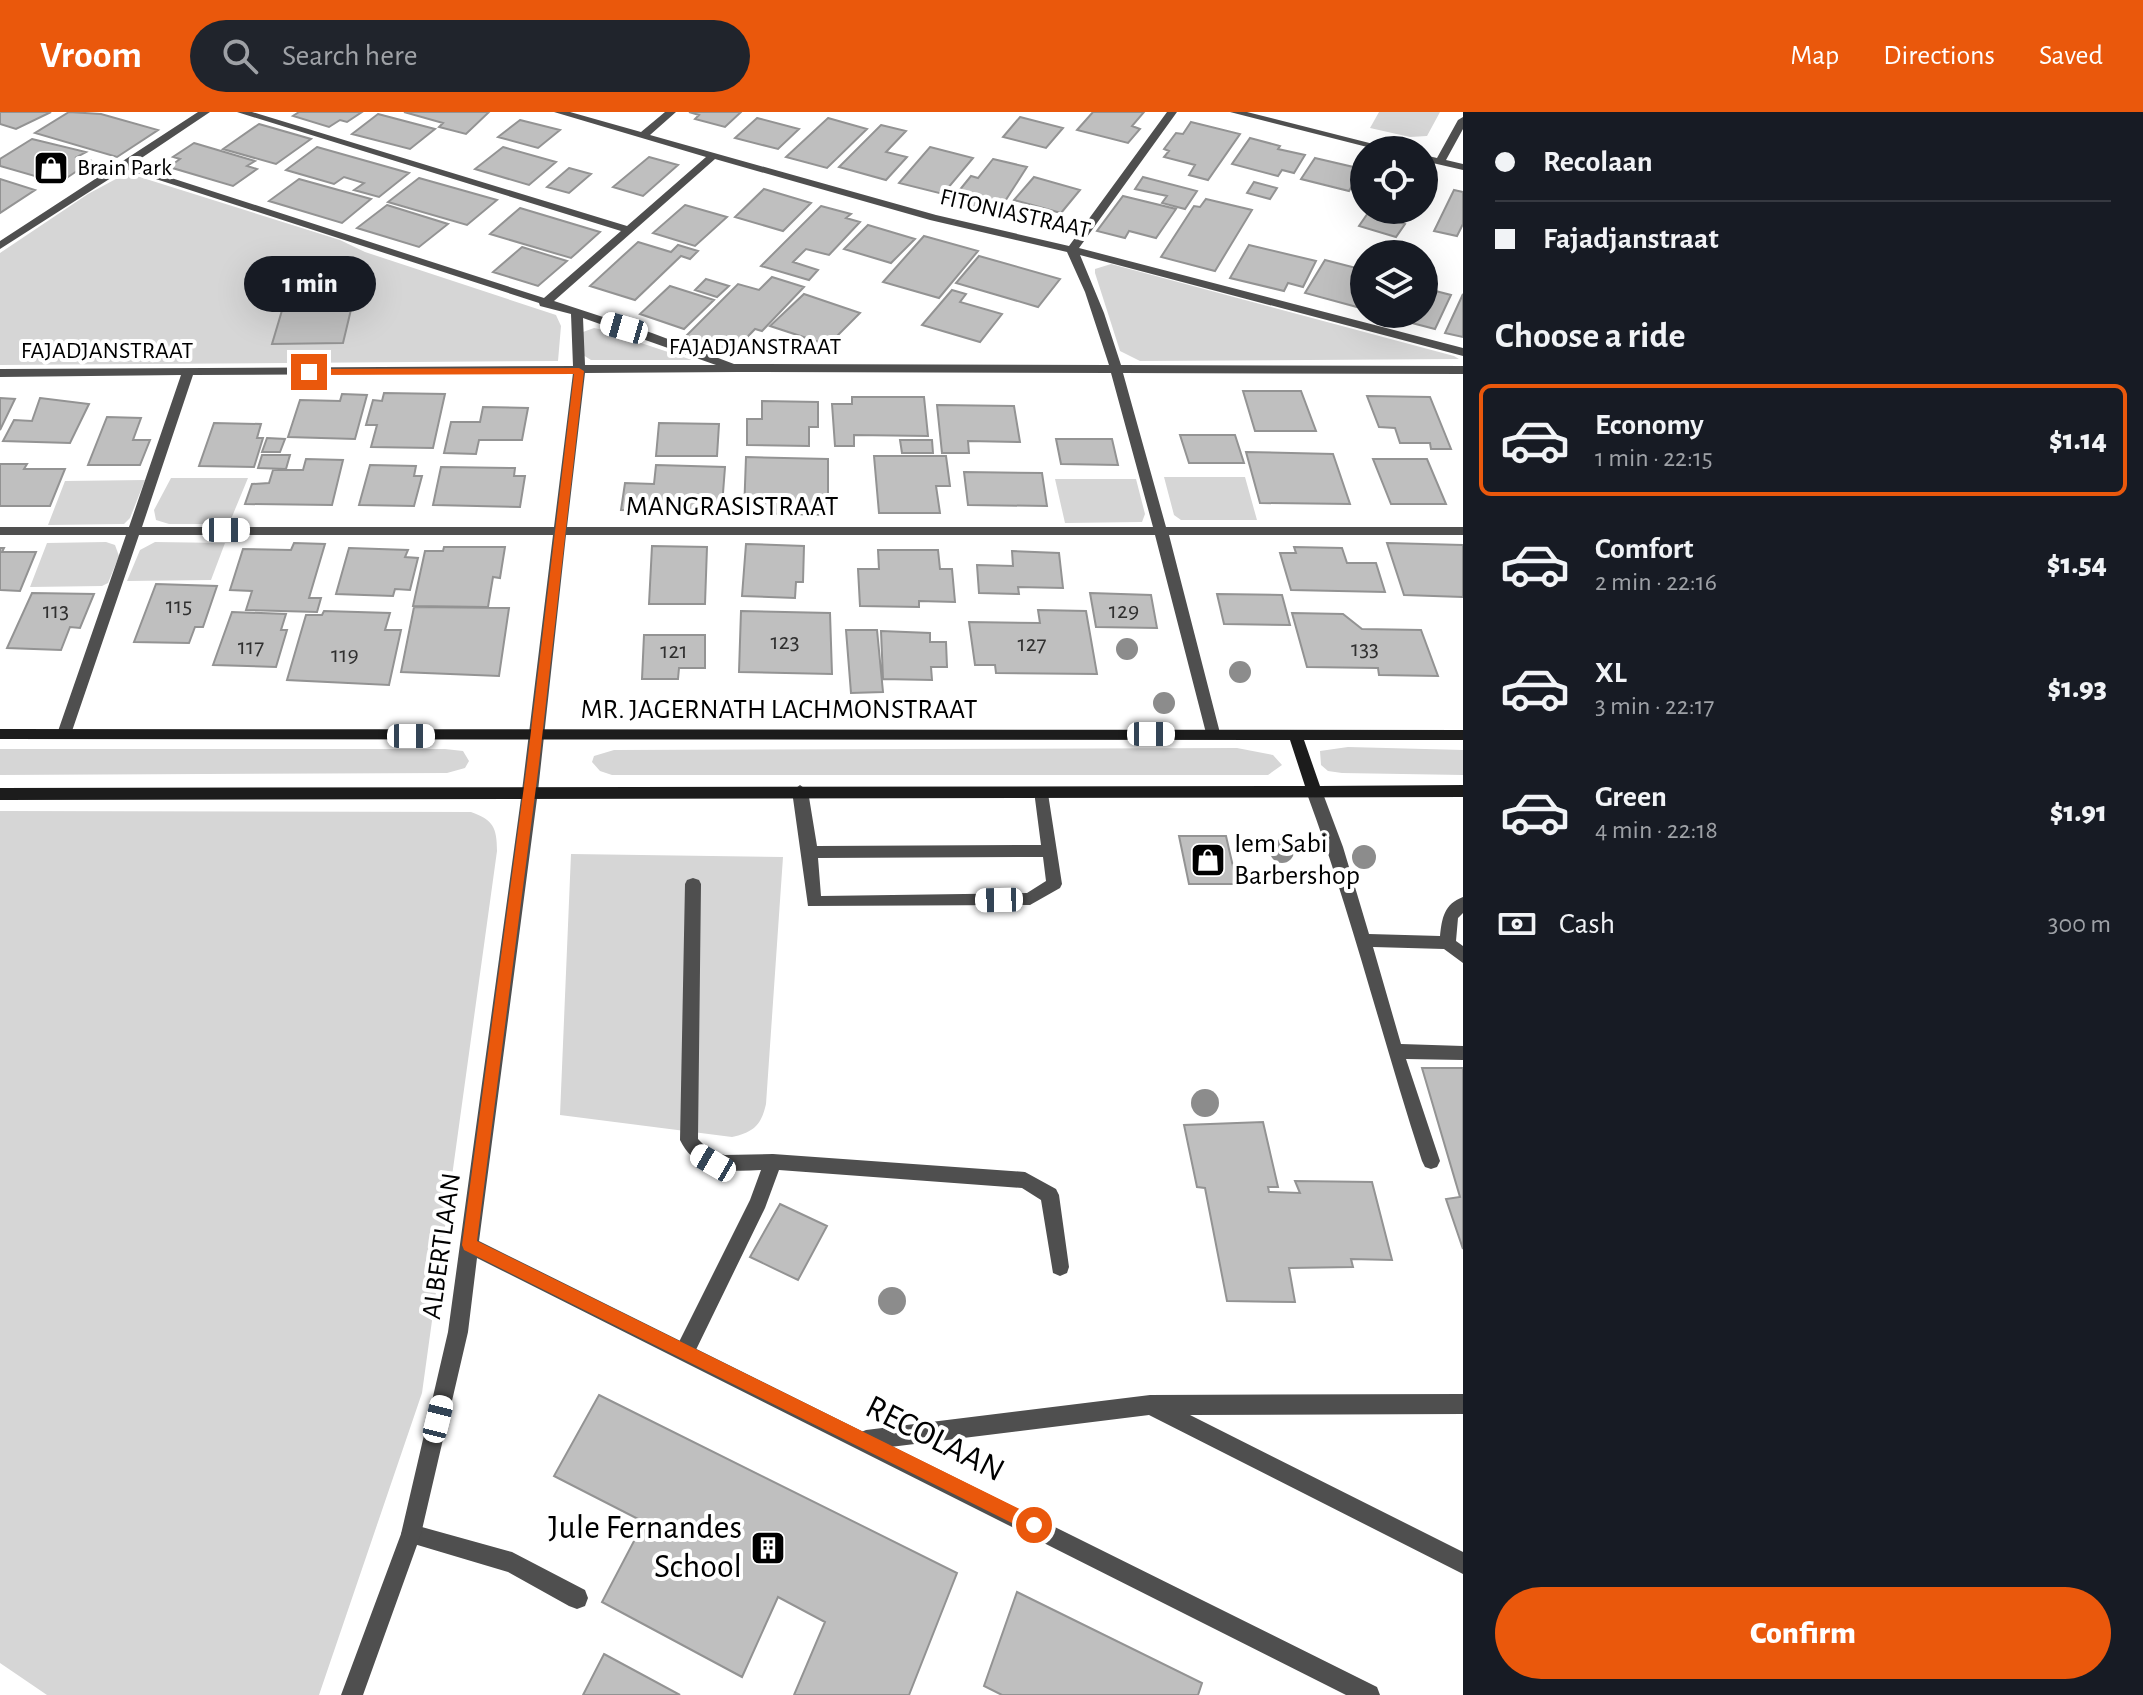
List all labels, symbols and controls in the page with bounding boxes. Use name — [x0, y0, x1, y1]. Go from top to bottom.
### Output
search box — [190, 20, 750, 92]
icon: search — [218, 34, 262, 78]
text: Vroom — [40, 37, 142, 75]
text: Search here — [282, 41, 418, 71]
text: Map — [1790, 42, 1839, 70]
text: Directions — [1883, 42, 1995, 70]
text: Saved — [2039, 42, 2103, 70]
map controls — [1350, 136, 1438, 328]
button: locate — [1350, 136, 1438, 224]
text: Recolaan — [1543, 147, 1653, 177]
shop icon: Brain Park — [32, 149, 70, 187]
place label: Brain Park — [77, 156, 172, 180]
street label: FITONIASTRAAT — [938, 185, 1093, 243]
text: Fajadjanstraat — [1543, 224, 1719, 254]
button: layers — [1350, 240, 1438, 328]
callout: 1 min — [243, 256, 375, 312]
text: 1 min — [282, 271, 338, 297]
car — [598, 310, 650, 346]
text: Choose a ride — [1495, 318, 1685, 354]
street label: FAJADJANSTRAAT — [669, 335, 841, 359]
street label: FAJADJANSTRAAT — [21, 339, 193, 363]
route end — [291, 354, 327, 390]
icon: car — [1499, 404, 1571, 476]
text: Economy — [1595, 410, 1704, 440]
text: $1.14 — [2049, 425, 2107, 455]
text: 1 min · 22:15 — [1595, 445, 1713, 471]
street label: MANGRASISTRAAT — [626, 493, 839, 521]
car — [202, 518, 250, 542]
icon: car — [1499, 528, 1571, 600]
text: Comfort — [1595, 534, 1694, 564]
text: $1.54 — [2047, 549, 2107, 579]
text: 2 min · 22:16 — [1595, 569, 1717, 595]
house number: 115 — [166, 594, 192, 618]
house number: 113 — [43, 599, 69, 623]
house number: 129 — [1109, 599, 1139, 623]
house number: 123 — [770, 630, 800, 654]
house number: 127 — [1017, 632, 1047, 656]
house number: 117 — [238, 635, 264, 659]
house number: 133 — [1351, 637, 1379, 661]
house number: 121 — [660, 639, 688, 663]
house number: 119 — [331, 643, 359, 667]
icon: car — [1499, 652, 1571, 724]
text: XL — [1595, 658, 1627, 688]
text: $1.93 — [2048, 673, 2107, 703]
text: 3 min · 22:17 — [1595, 693, 1714, 719]
street label: MR. JAGERNATH LACHMONSTRAAT — [581, 696, 978, 724]
car — [1127, 722, 1175, 746]
car — [387, 724, 435, 748]
icon: car — [1499, 776, 1571, 848]
text: Green — [1595, 782, 1667, 812]
text: $1.91 — [2050, 797, 2107, 827]
text: 4 min · 22:18 — [1595, 817, 1718, 843]
place label: Iem Sabi Barbershop — [1234, 830, 1360, 890]
shop icon: Iem Sabi Barbershop — [1189, 841, 1227, 879]
car — [975, 888, 1023, 912]
icon: cash — [1495, 902, 1539, 946]
text: Cash — [1559, 909, 1615, 939]
text: 300 m — [2048, 911, 2111, 937]
car — [686, 1141, 740, 1185]
street label: ALBERTLAAN — [418, 1171, 466, 1321]
street label: RECOLAAN — [860, 1390, 1010, 1488]
car — [421, 1393, 455, 1445]
route start — [1016, 1507, 1052, 1543]
place label: Jule Fernandes School — [548, 1511, 742, 1584]
building icon: Jule Fernandes School — [749, 1529, 787, 1567]
button: Confirm — [1495, 1587, 2111, 1679]

